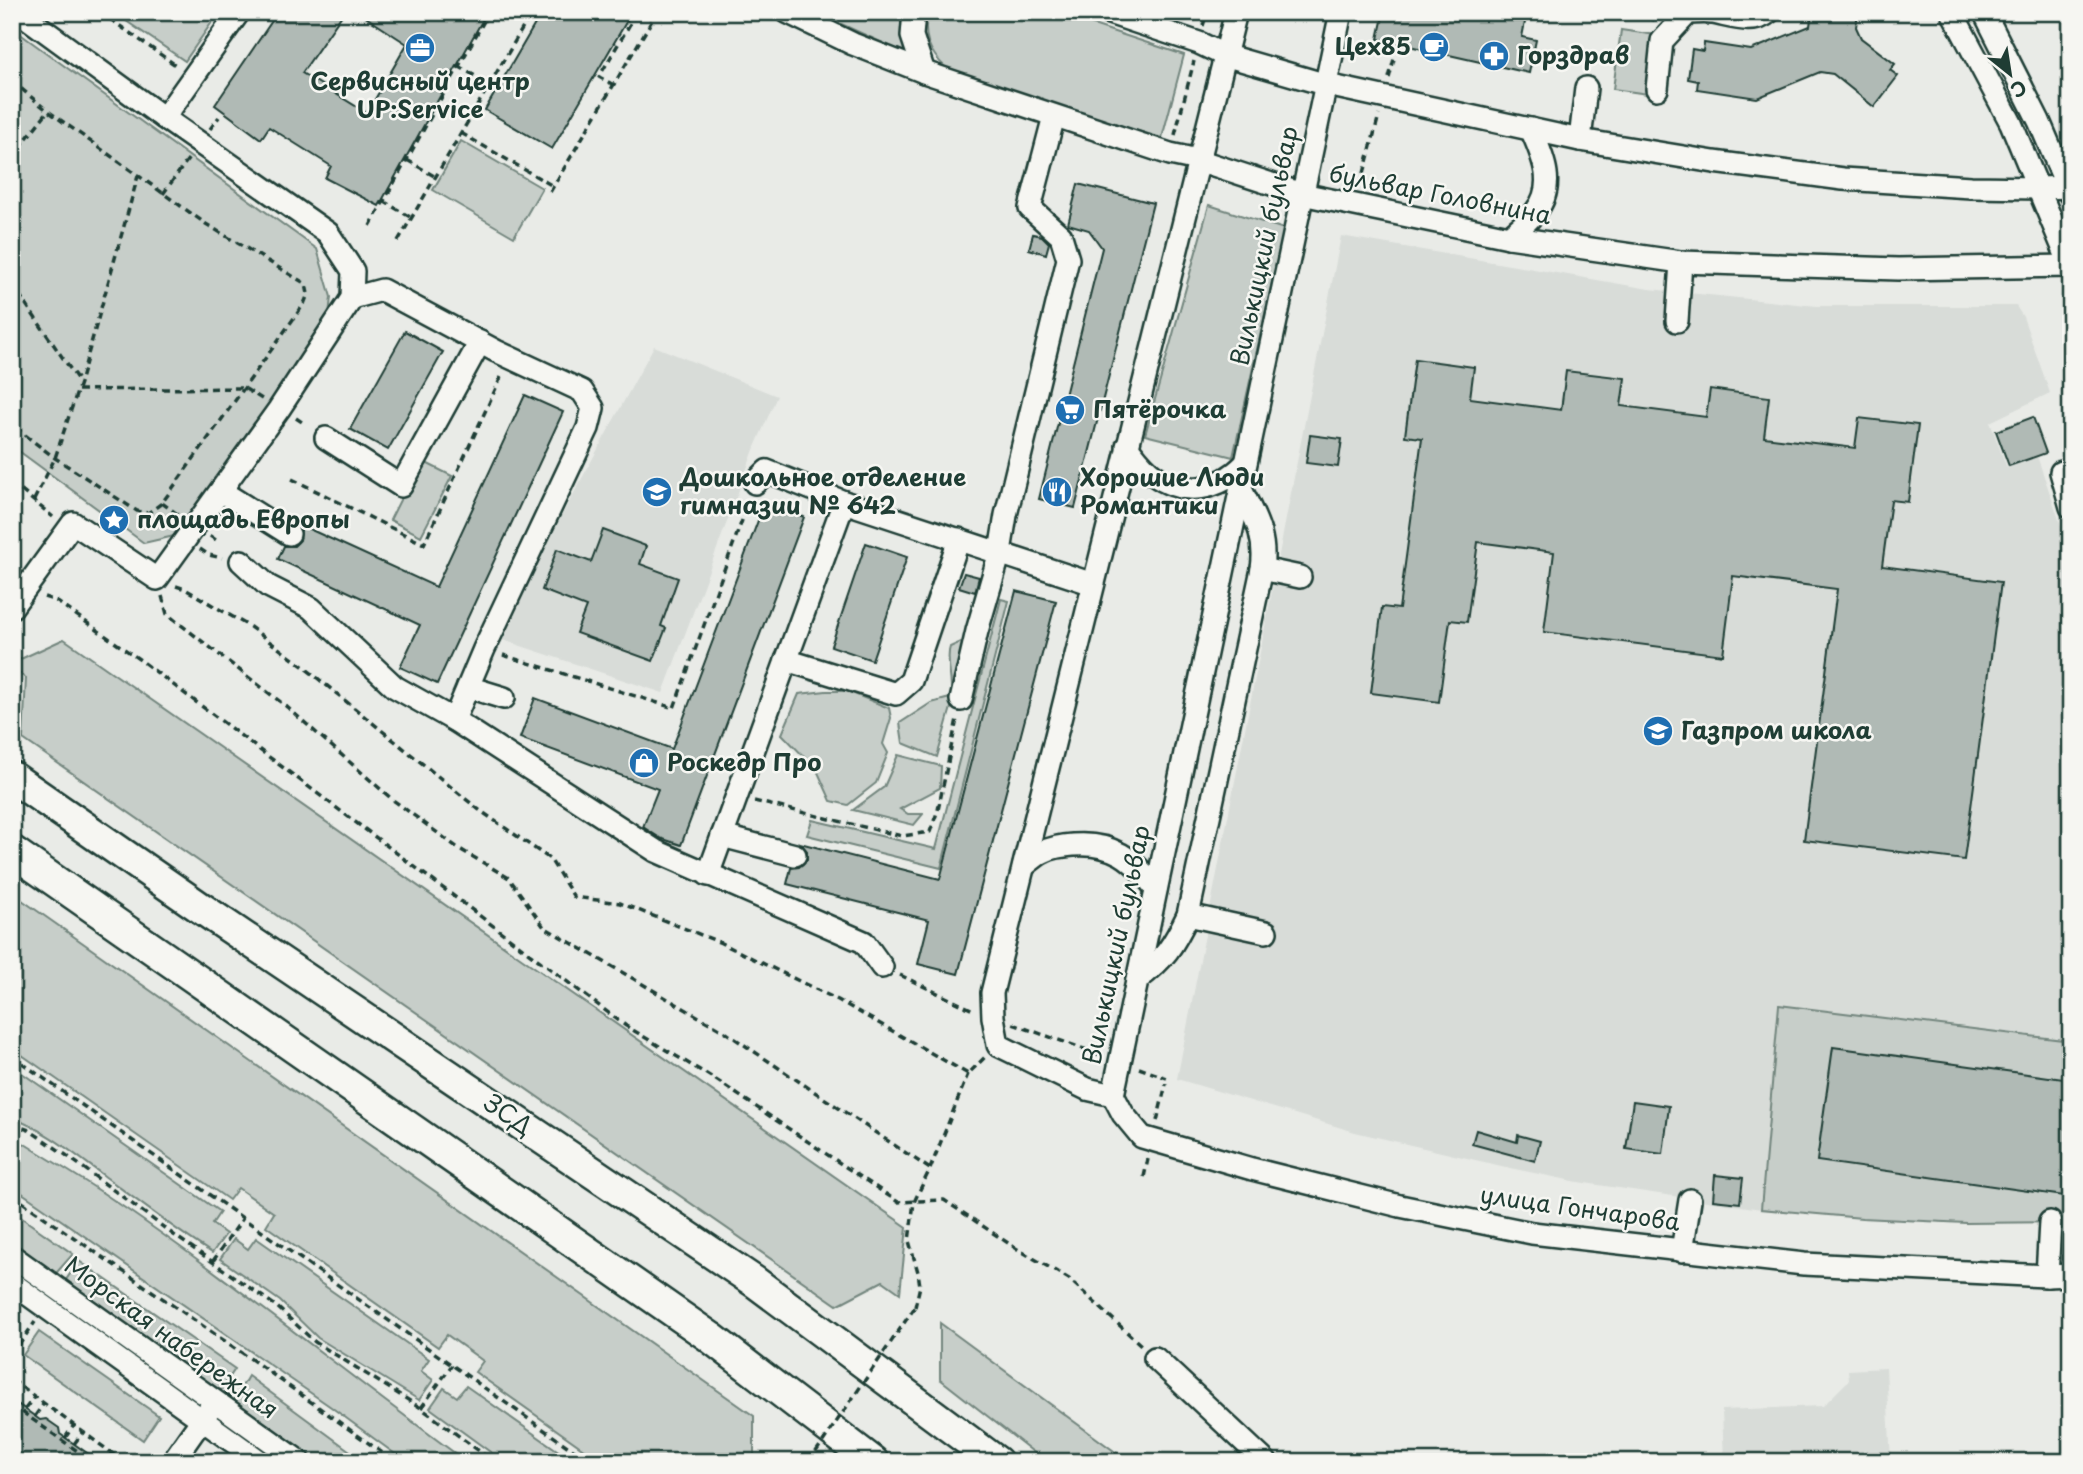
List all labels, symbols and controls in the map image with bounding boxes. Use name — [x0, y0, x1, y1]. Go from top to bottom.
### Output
place label: Цех85 — [1334, 27, 1411, 63]
cafe icon: Цех85 — [1417, 30, 1451, 64]
office icon: Сервисный центр UP:Service — [403, 31, 437, 65]
place label: Горздрав — [1517, 36, 1629, 72]
north arrow — [1974, 38, 2044, 108]
pharmacy icon: Горздрав — [1477, 39, 1511, 73]
place label: Сервисный центр UP:Service — [310, 62, 530, 126]
text: С — [2006, 74, 2032, 105]
street label: Вилькицкий бульвар — [1220, 122, 1306, 369]
street label: бульвар Головнина — [1326, 154, 1555, 232]
place label: Пятёрочка — [1093, 390, 1227, 426]
supermarket icon: Пятёрочка — [1053, 393, 1087, 427]
place label: Дошкольное отделение гимназии № 642 — [679, 458, 966, 522]
place label: Хорошие Люди Романтики — [1080, 458, 1264, 522]
school or university icon: Дошкольное отделение гимназии № 642 — [640, 475, 674, 509]
restaurant icon: Хорошие Люди Романтики — [1040, 475, 1074, 509]
place label: площадь Европы — [137, 500, 350, 536]
place icon: площадь Европы — [97, 503, 131, 537]
place label: Газпром школа — [1681, 711, 1872, 747]
school or university icon: Газпром школа — [1641, 714, 1675, 748]
place label: Роскедр Про — [667, 743, 821, 779]
shop icon: Роскедр Про — [627, 746, 661, 780]
street label: Вилькицкий бульвар — [1072, 821, 1158, 1068]
street label: ЗСД — [477, 1084, 541, 1143]
street label: улица Гончарова — [1478, 1175, 1683, 1239]
street label: Морская набережная — [58, 1246, 287, 1426]

